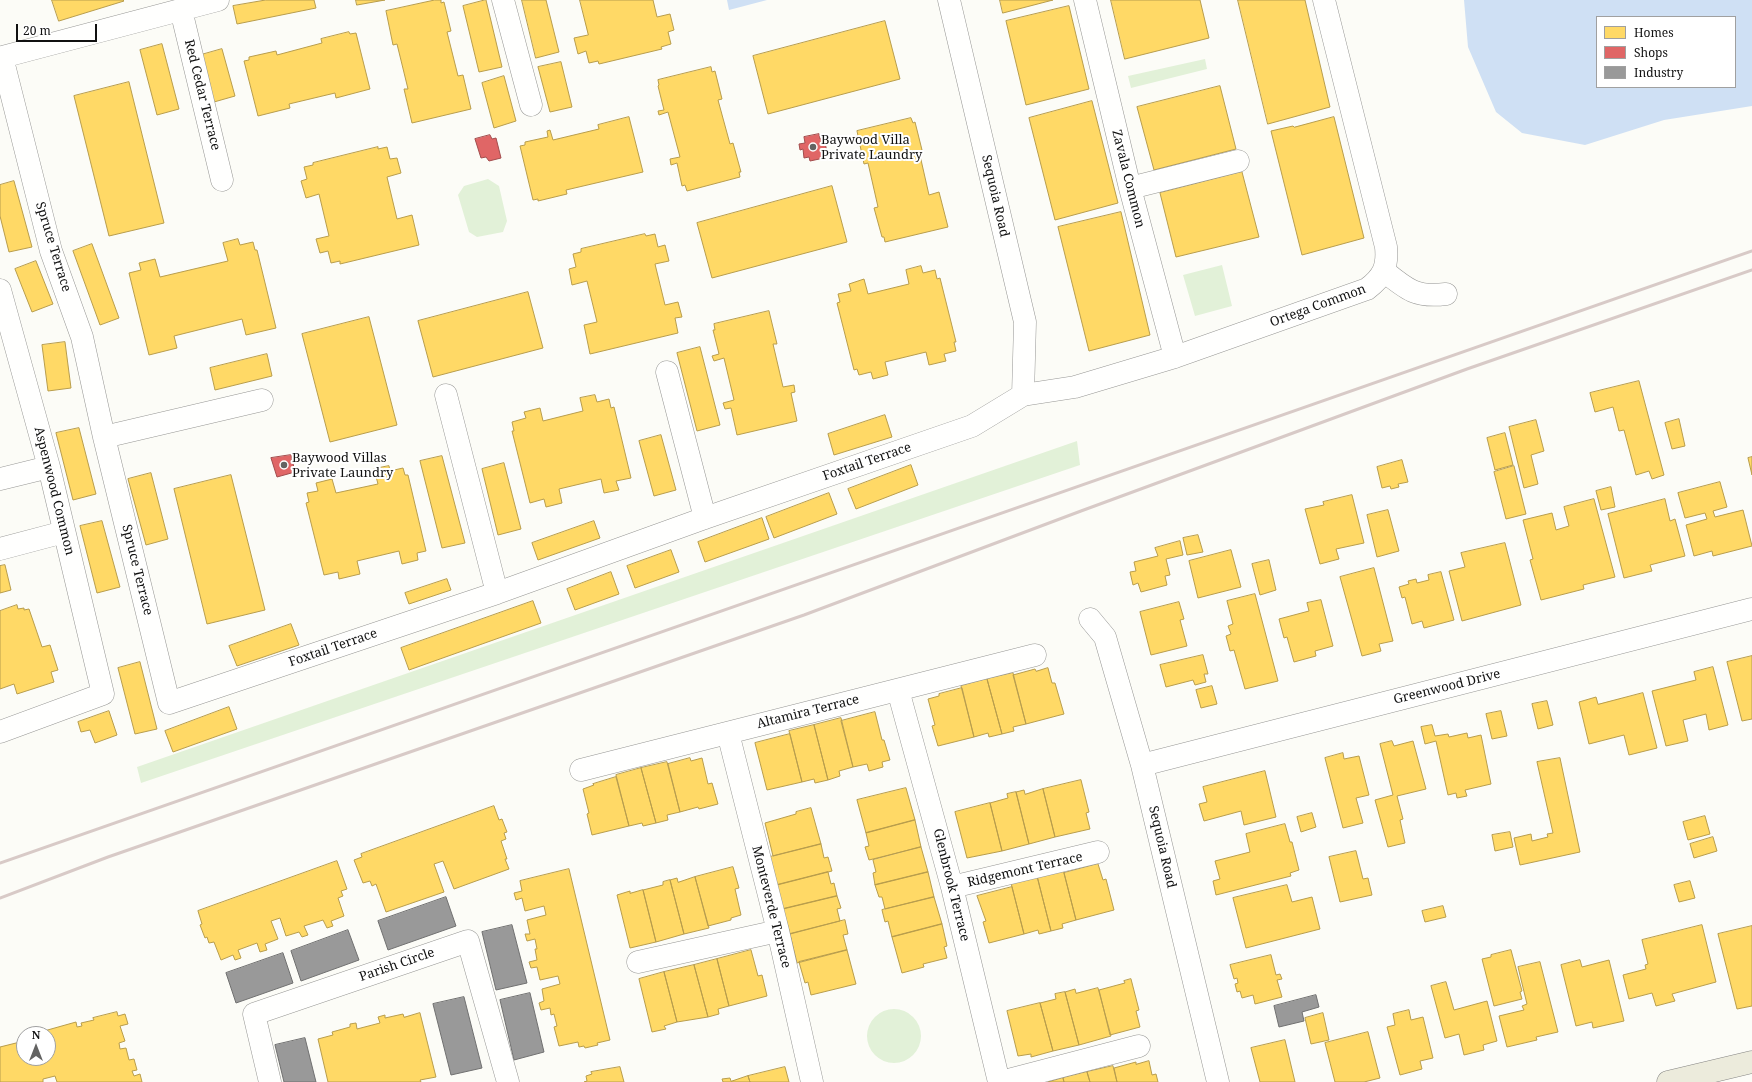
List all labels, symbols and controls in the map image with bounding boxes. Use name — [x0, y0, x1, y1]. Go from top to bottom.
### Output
scale bar — [18, 16, 99, 42]
legend — [1596, 16, 1736, 88]
text: 20 m — [23, 22, 51, 39]
text: Homes — [1634, 24, 1674, 41]
street label: Red Cedar Terrace — [181, 38, 223, 152]
text: Shops — [1634, 44, 1668, 61]
text: Industry — [1634, 64, 1683, 81]
street label: Zavala Common — [1108, 128, 1148, 230]
place label: Baywood Villa Private Laundry — [821, 132, 922, 163]
marker: Baywood Villa Private Laundry — [808, 142, 818, 152]
street label: Sequoia Road — [978, 153, 1012, 239]
street label: Spruce Terrace — [32, 200, 74, 294]
street label: Ortega Common — [1268, 281, 1368, 331]
street label: Aspenwood Common — [30, 425, 78, 557]
street label: Foxtail Terrace — [821, 440, 913, 484]
place label: Baywood Villas Private Laundry — [292, 450, 393, 481]
marker: Baywood Villas Private Laundry — [279, 460, 289, 470]
street label: Spruce Terrace — [118, 523, 156, 617]
street label: Foxtail Terrace — [287, 626, 379, 670]
street label: Greenwood Drive — [1392, 666, 1502, 708]
street label: Altamira Terrace — [755, 692, 861, 732]
street label: Sequoia Road — [1145, 804, 1179, 890]
street label: Glenbrook Terrace — [929, 827, 973, 943]
street label: Monteverde Terrace — [748, 844, 794, 970]
street label: Ridgemont Terrace — [966, 849, 1084, 891]
street label: Parish Circle — [357, 945, 437, 985]
north arrow — [16, 1026, 56, 1066]
text: N — [32, 1027, 40, 1042]

